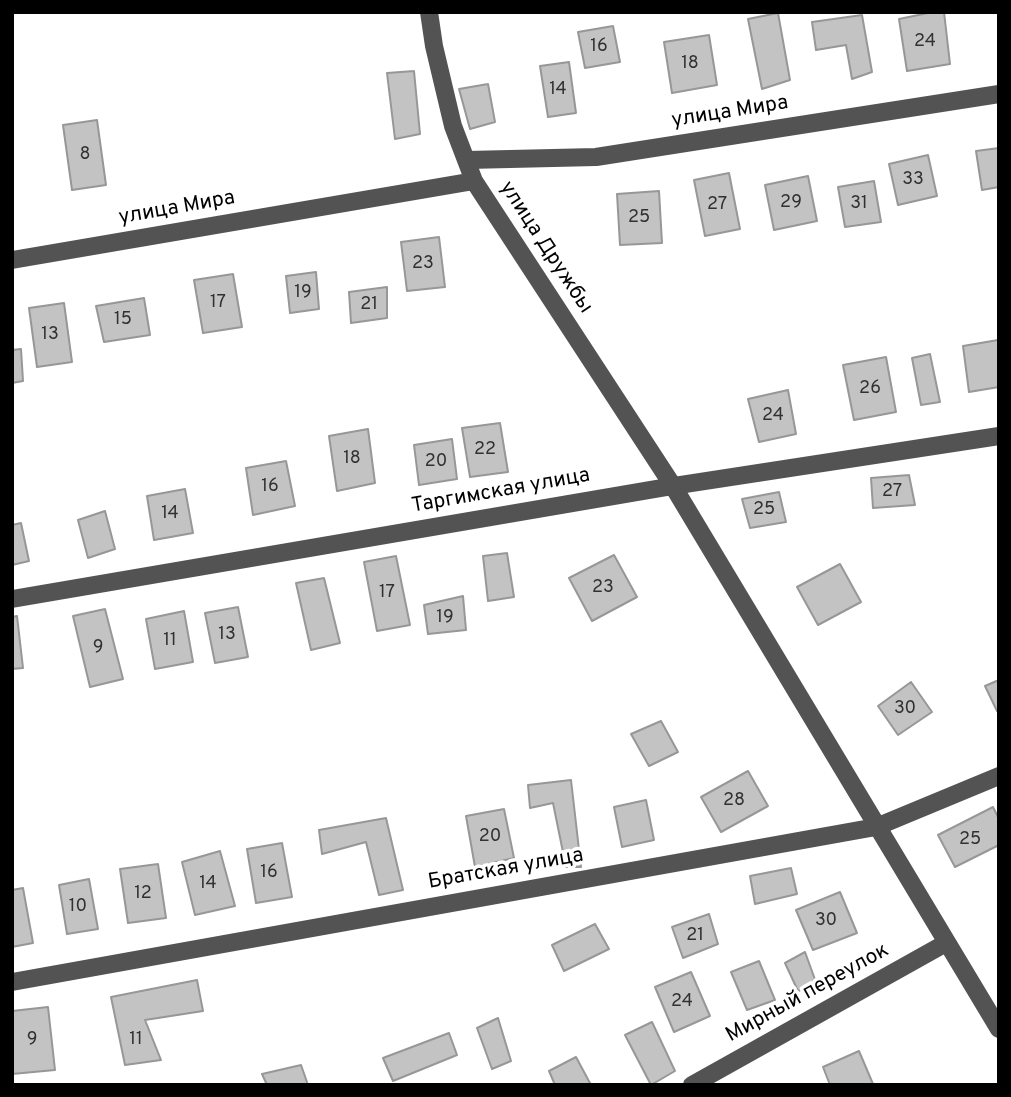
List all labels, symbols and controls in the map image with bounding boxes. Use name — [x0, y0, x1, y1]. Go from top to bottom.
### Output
house number: 24 — [914, 31, 936, 53]
house number: 16 — [590, 36, 608, 58]
house number: 18 — [681, 53, 699, 75]
house number: 14 — [549, 79, 567, 101]
street label: улица Мира — [670, 91, 790, 135]
house number: 8 — [80, 144, 90, 166]
house number: 33 — [902, 169, 924, 191]
street label: улица Дружбы — [493, 177, 597, 319]
street label: улица Мира — [117, 186, 237, 232]
house number: 29 — [780, 192, 802, 214]
house number: 31 — [850, 193, 868, 215]
house number: 27 — [707, 194, 727, 216]
house number: 25 — [628, 207, 650, 229]
house number: 23 — [412, 253, 434, 275]
house number: 19 — [294, 282, 312, 304]
house number: 17 — [210, 292, 226, 314]
house number: 21 — [360, 294, 378, 316]
house number: 15 — [114, 309, 132, 331]
house number: 13 — [41, 324, 59, 346]
house number: 26 — [859, 378, 881, 400]
house number: 24 — [762, 405, 784, 427]
house number: 22 — [474, 439, 496, 461]
house number: 18 — [343, 448, 361, 470]
house number: 20 — [425, 451, 447, 473]
street label: Таргимская улица — [410, 464, 592, 520]
house number: 16 — [261, 476, 279, 498]
house number: 27 — [882, 481, 902, 503]
house number: 25 — [753, 499, 775, 521]
house number: 14 — [161, 503, 179, 525]
house number: 23 — [592, 577, 614, 599]
house number: 17 — [379, 582, 395, 604]
house number: 19 — [436, 607, 454, 629]
house number: 13 — [218, 624, 236, 646]
house number: 11 — [163, 630, 177, 652]
house number: 9 — [93, 637, 103, 659]
house number: 30 — [894, 698, 916, 720]
house number: 28 — [723, 790, 745, 812]
house number: 20 — [479, 826, 501, 848]
house number: 25 — [959, 829, 981, 851]
street label: Братская улица — [426, 844, 586, 896]
house number: 16 — [260, 862, 278, 884]
house number: 14 — [199, 873, 217, 895]
house number: 12 — [134, 883, 152, 905]
house number: 10 — [69, 896, 87, 918]
house number: 30 — [815, 910, 837, 932]
house number: 21 — [686, 925, 704, 947]
street label: Мирный переулок — [722, 939, 894, 1049]
house number: 24 — [671, 991, 693, 1013]
house number: 9 — [27, 1029, 37, 1051]
house number: 11 — [129, 1029, 143, 1051]

